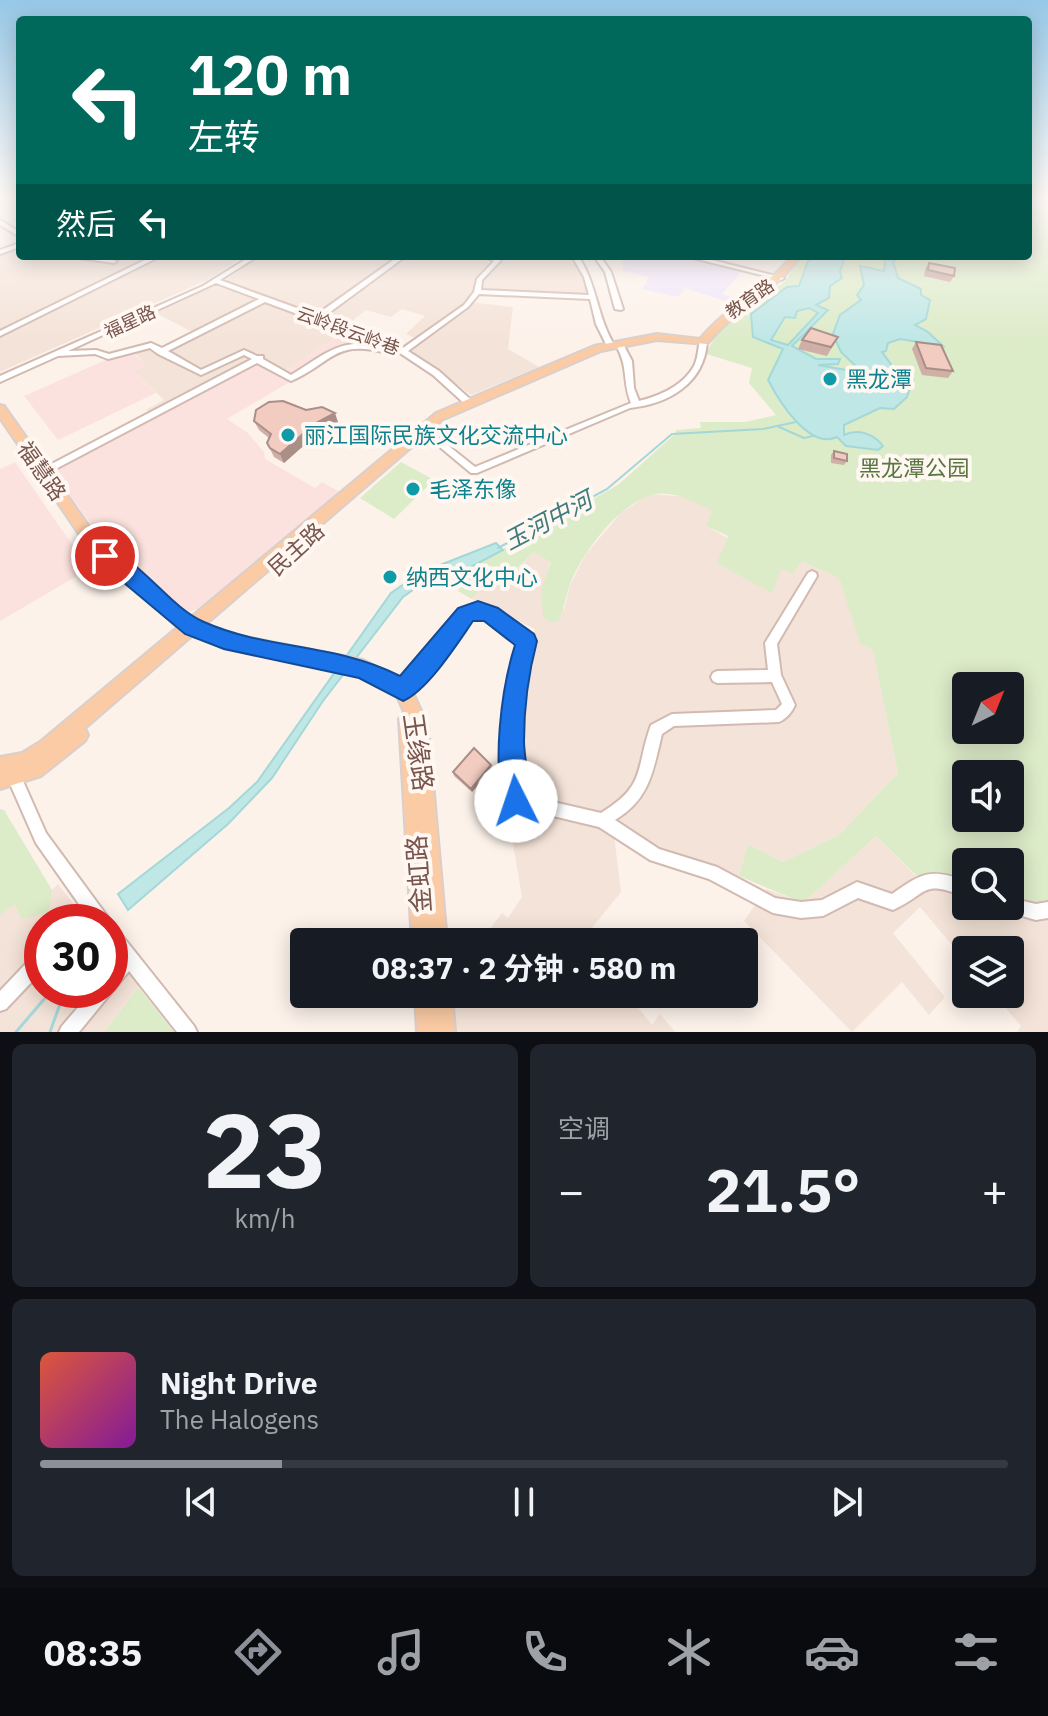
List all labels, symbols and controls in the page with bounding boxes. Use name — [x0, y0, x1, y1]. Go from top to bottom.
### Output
text: 120 m — [188, 38, 352, 110]
icon: left — [56, 48, 160, 152]
text: 左转 — [188, 113, 260, 160]
icon: left — [132, 200, 176, 244]
text: 然后 — [56, 204, 116, 243]
street label: 教育路 — [721, 274, 778, 323]
street label: 福星路 — [100, 300, 159, 343]
street label: 云岭段云岭巷 — [293, 301, 403, 360]
place label: 黑龙潭 — [846, 364, 912, 393]
marker: 黑龙潭 — [821, 370, 839, 388]
place label: 丽江国际民族文化交流中心 — [304, 420, 568, 449]
marker: 丽江国际民族文化交流中心 — [279, 426, 297, 444]
street label: 福慧路 — [12, 435, 73, 506]
park label: 黑龙潭公园 — [859, 453, 969, 482]
place label: 毛泽东像 — [429, 474, 517, 503]
marker: 毛泽东像 — [404, 480, 422, 498]
water label: 玉河中河 — [498, 482, 601, 557]
street label: 民主路 — [261, 516, 330, 581]
pin — [71, 522, 139, 590]
icon: arrive — [83, 534, 127, 578]
place label: 纳西文化中心 — [406, 562, 538, 591]
marker: 纳西文化中心 — [381, 568, 399, 586]
north arrow — [952, 672, 1024, 744]
map controls — [952, 672, 1024, 1008]
street label: 玉缘路 — [397, 711, 441, 793]
position arrow — [474, 759, 558, 843]
button: sound — [952, 760, 1024, 832]
street label: 金虹路 — [398, 834, 438, 914]
button: search — [952, 848, 1024, 920]
speed limit sign: 30 — [24, 904, 128, 1008]
button: layers — [952, 936, 1024, 1008]
text: 08:37 · 2 分钟 · 580 m — [372, 948, 676, 987]
text: 23 — [203, 1081, 327, 1217]
text: 空调 — [558, 1111, 610, 1145]
text: 21.5° — [706, 1150, 860, 1229]
text: − — [558, 1162, 584, 1219]
text: + — [982, 1162, 1008, 1219]
text: km/h — [234, 1201, 296, 1235]
text: Night Drive — [160, 1363, 318, 1402]
text: The Halogens — [160, 1402, 319, 1436]
icon: previous — [179, 1480, 223, 1524]
icon: pause — [502, 1480, 546, 1524]
icon: next — [825, 1480, 869, 1524]
icon: directions — [230, 1624, 286, 1680]
icon: music — [373, 1624, 429, 1680]
icon: phone — [517, 1624, 573, 1680]
icon: climate — [661, 1624, 717, 1680]
icon: car — [804, 1624, 860, 1680]
icon: filters — [948, 1624, 1004, 1680]
text: 08:35 — [44, 1629, 142, 1676]

